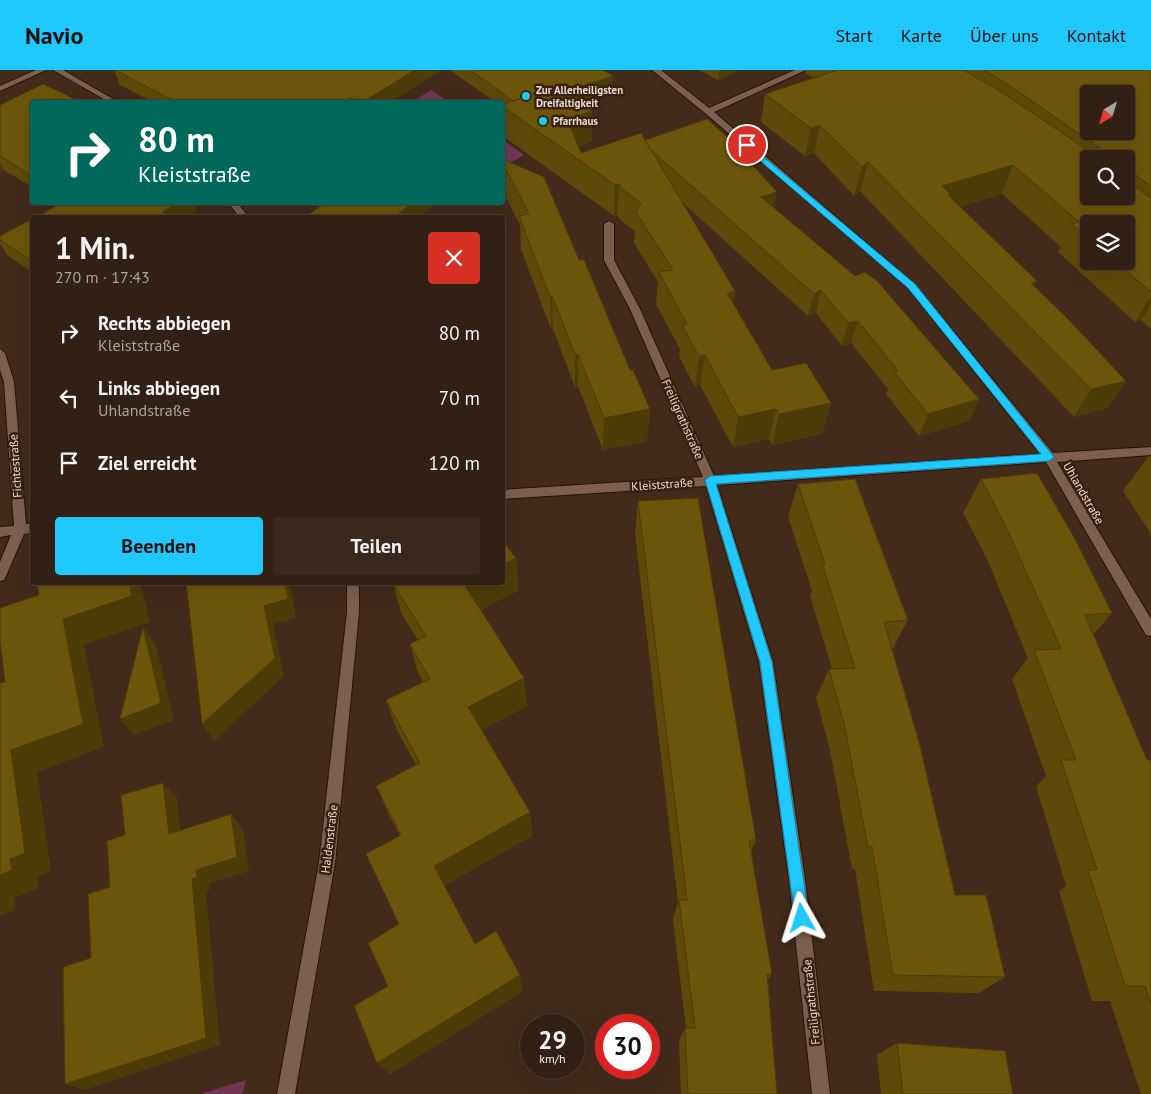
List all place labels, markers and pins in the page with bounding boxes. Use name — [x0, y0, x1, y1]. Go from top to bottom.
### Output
place label: Zur Allerheiligsten Dreifaltigkeit — [536, 83, 623, 110]
marker: Zur Allerheiligsten Dreifaltigkeit — [520, 90, 532, 102]
place label: Pfarrhaus — [553, 114, 598, 128]
marker: Pfarrhaus — [537, 115, 549, 127]
pin — [726, 124, 768, 166]

